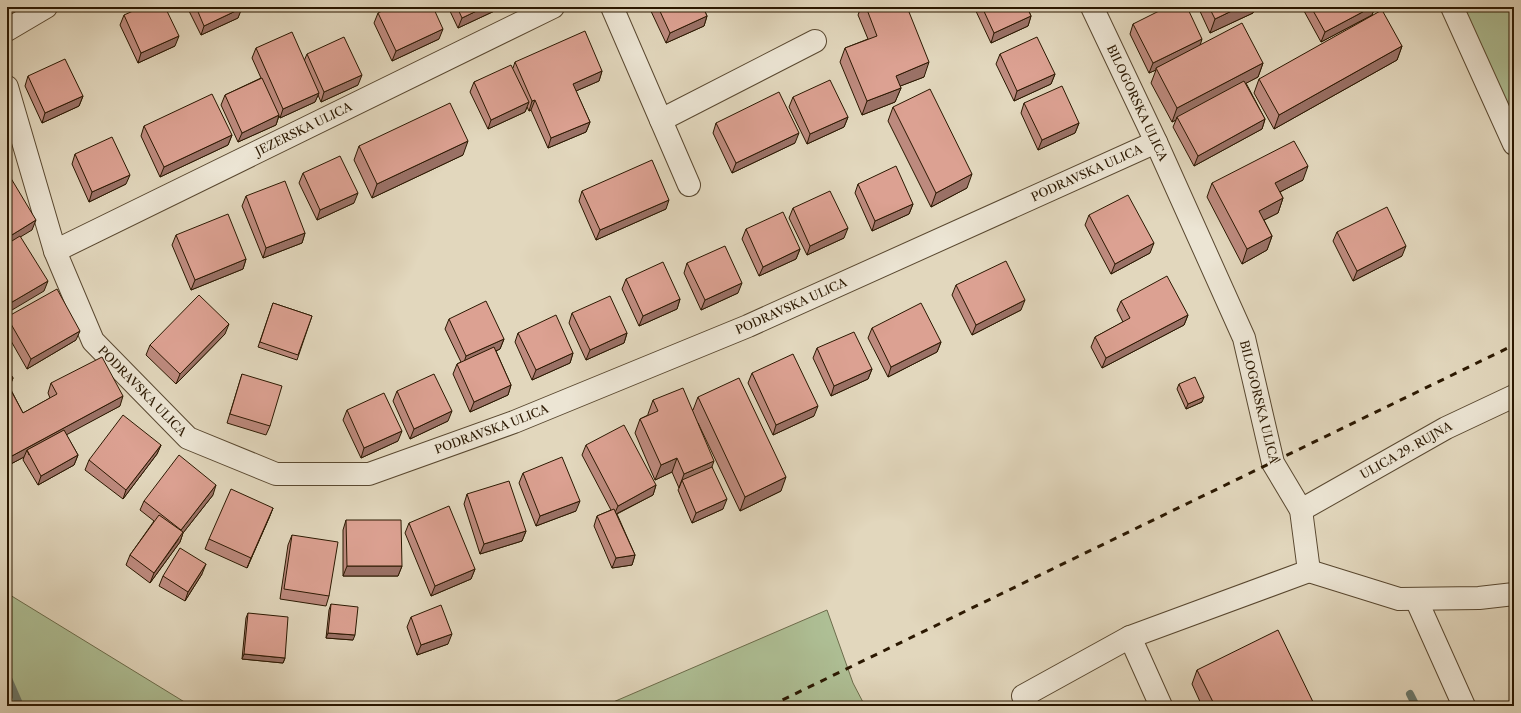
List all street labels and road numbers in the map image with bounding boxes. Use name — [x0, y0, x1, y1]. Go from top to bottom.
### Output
street label: BILOGORSKA ULICA — [1104, 42, 1172, 164]
street label: JEZERSKA ULICA — [251, 98, 355, 160]
street label: PODRAVSKA ULICA — [1029, 141, 1146, 204]
street label: PODRAVSKA ULICA — [733, 274, 850, 337]
street label: BILOGORSKA ULICA — [1237, 339, 1282, 466]
street label: PODRAVSKA ULICA — [95, 343, 191, 440]
street label: PODRAVSKA ULICA — [433, 400, 552, 457]
street label: ULICA 29. RUJNA — [1357, 418, 1455, 482]

